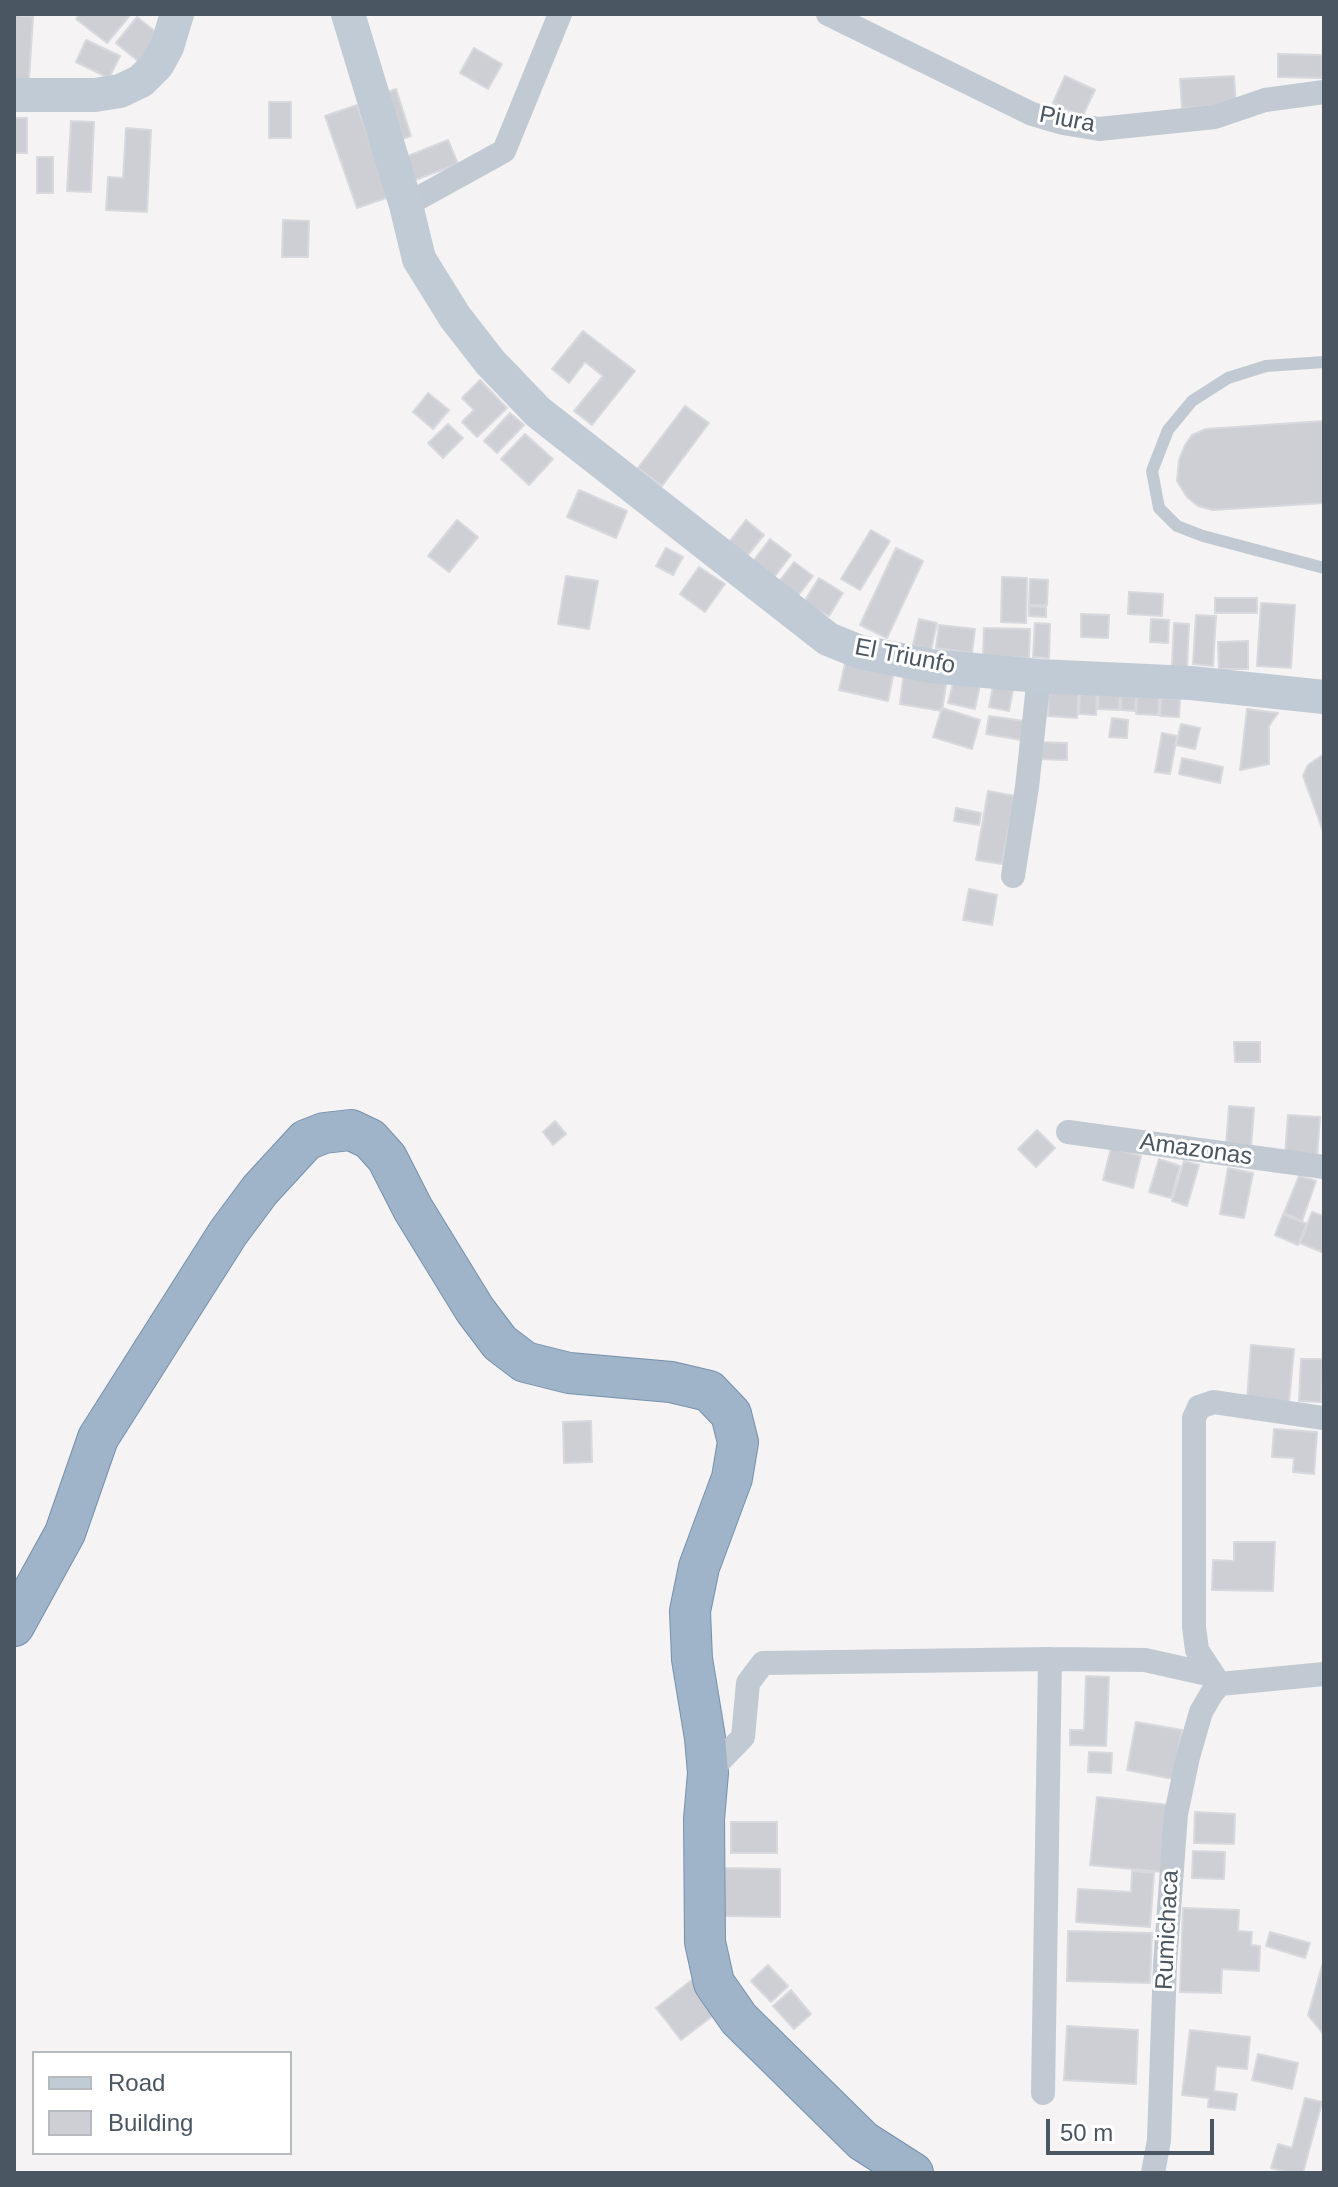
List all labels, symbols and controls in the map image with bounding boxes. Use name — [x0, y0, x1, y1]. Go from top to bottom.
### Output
street label: Piura — [1037, 101, 1097, 139]
street label: El Triunfo — [852, 633, 958, 681]
street label: Amazonas — [1138, 1128, 1254, 1172]
street label: Rumichaca — [1150, 1869, 1186, 1991]
legend — [32, 2051, 292, 2155]
text: Road — [108, 2069, 165, 2096]
scale bar — [1050, 2103, 1218, 2153]
text: Building — [108, 2109, 193, 2136]
text: 50 m — [1060, 2119, 1113, 2146]

